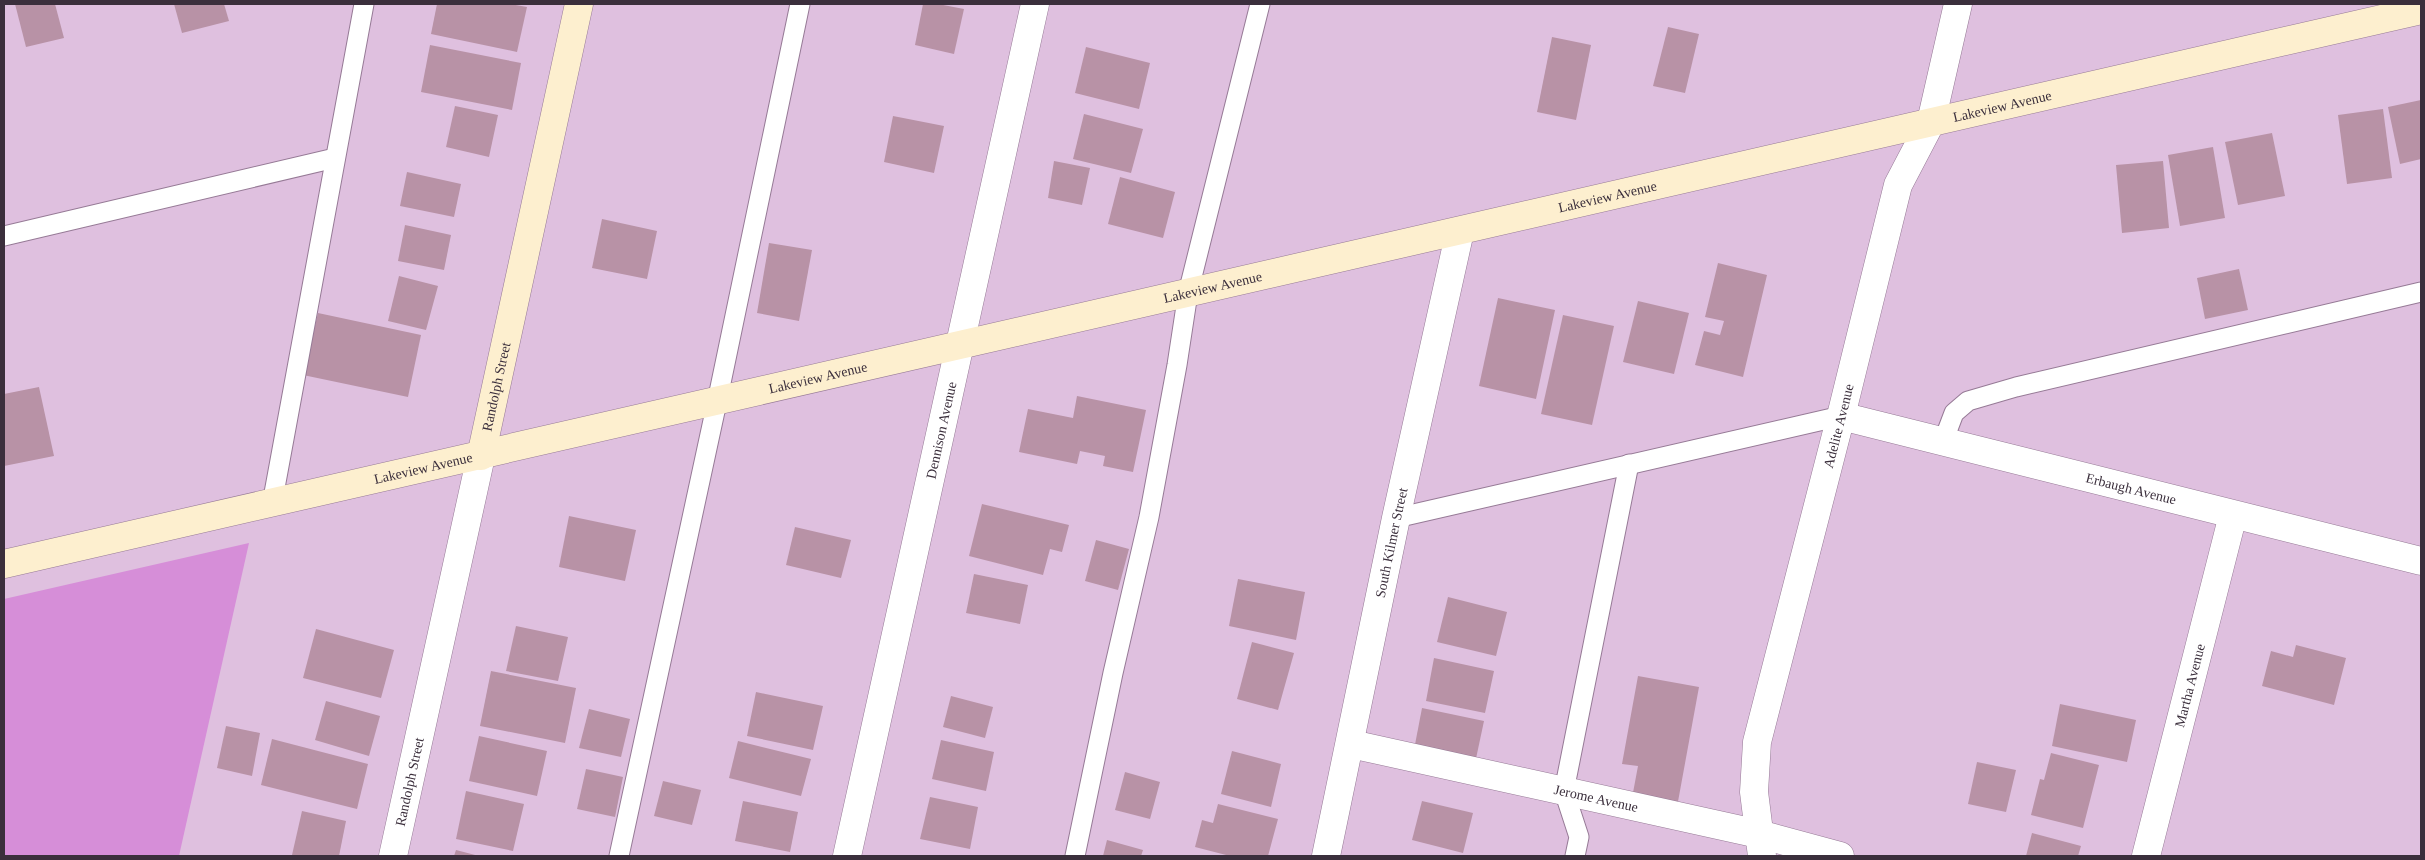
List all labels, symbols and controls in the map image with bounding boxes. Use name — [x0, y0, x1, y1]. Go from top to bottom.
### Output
street label: Lakeview Avenue — [1952, 88, 2053, 125]
street label: Lakeview Avenue — [1557, 178, 1658, 216]
street label: Lakeview Avenue — [1162, 269, 1263, 306]
street label: Randolph Street — [480, 341, 513, 433]
street label: Lakeview Avenue — [767, 359, 869, 396]
street label: Dennison Avenue — [923, 380, 959, 480]
street label: Adelite Avenue — [1821, 382, 1857, 470]
street label: Lakeview Avenue — [373, 450, 474, 487]
street label: Erbaugh Avenue — [2084, 470, 2178, 508]
street label: South Kilmer Street — [1373, 486, 1411, 599]
street label: Martha Avenue — [2172, 642, 2208, 729]
street label: Randolph Street — [393, 736, 427, 828]
street label: Jerome Avenue — [1553, 782, 1639, 815]

